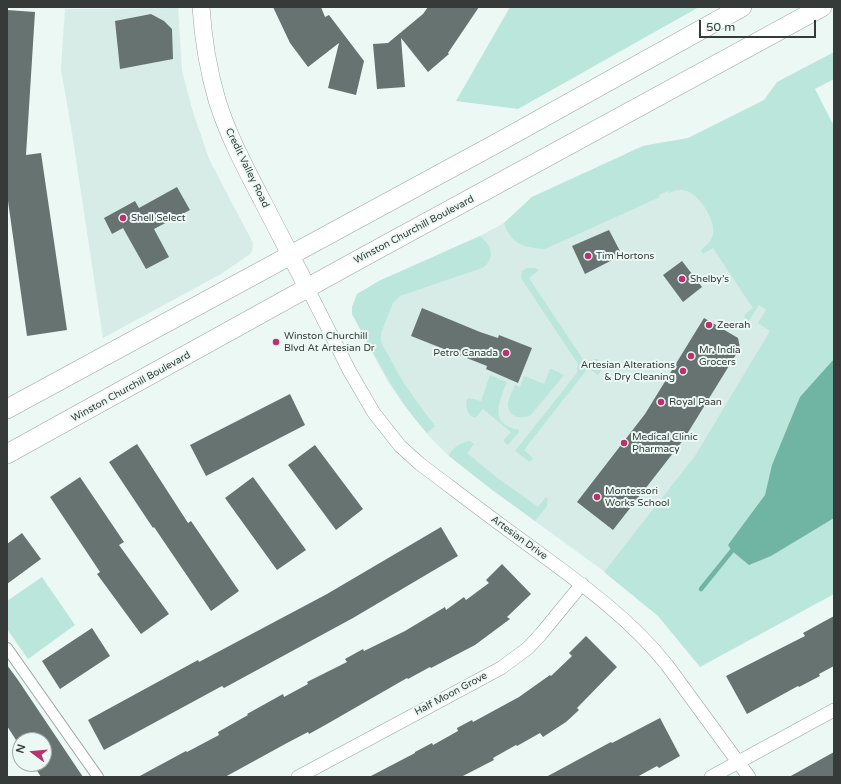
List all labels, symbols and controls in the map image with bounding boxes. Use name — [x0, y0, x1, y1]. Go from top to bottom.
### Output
scale bar — [701, 12, 818, 38]
text: 50 m — [706, 20, 735, 34]
street label: Credit Valley Road — [223, 126, 271, 210]
street label: Winston Churchill Boulevard — [352, 193, 476, 267]
place label: Shell Select — [131, 212, 186, 224]
marker: Shell Select — [118, 213, 128, 223]
place label: Tim Hortons — [596, 250, 654, 262]
marker: Tim Hortons — [583, 251, 593, 261]
place label: Shelby’s — [690, 273, 729, 285]
marker: Shelby’s — [677, 274, 687, 284]
place label: Zeerah — [717, 319, 750, 331]
marker: Zeerah — [704, 320, 714, 330]
place label: Winston Churchill Blvd At Artesian Dr — [284, 330, 375, 354]
marker: Winston Churchill Blvd At Artesian Dr — [271, 337, 281, 347]
place label: Mr. India Grocers — [699, 344, 741, 368]
place label: Petro Canada — [433, 347, 498, 359]
marker: Petro Canada — [501, 348, 511, 358]
street label: Winston Churchill Boulevard — [69, 349, 193, 425]
marker: Mr. India Grocers — [686, 351, 696, 361]
place label: Artesian Alterations & Dry Cleaning — [581, 359, 675, 382]
marker: Artesian Alterations & Dry Cleaning — [678, 366, 688, 376]
place label: Royal Paan — [669, 396, 722, 408]
marker: Royal Paan — [656, 397, 666, 407]
place label: Medical Clinic Pharmacy — [632, 431, 698, 454]
marker: Medical Clinic Pharmacy — [619, 438, 629, 448]
place label: Montessori Works School — [605, 485, 670, 508]
marker: Montessori Works School — [592, 492, 602, 502]
street label: Artesian Drive — [488, 513, 550, 563]
street label: Half Moon Grove — [413, 670, 489, 718]
north arrow — [12, 732, 52, 772]
text: N — [13, 743, 28, 755]

